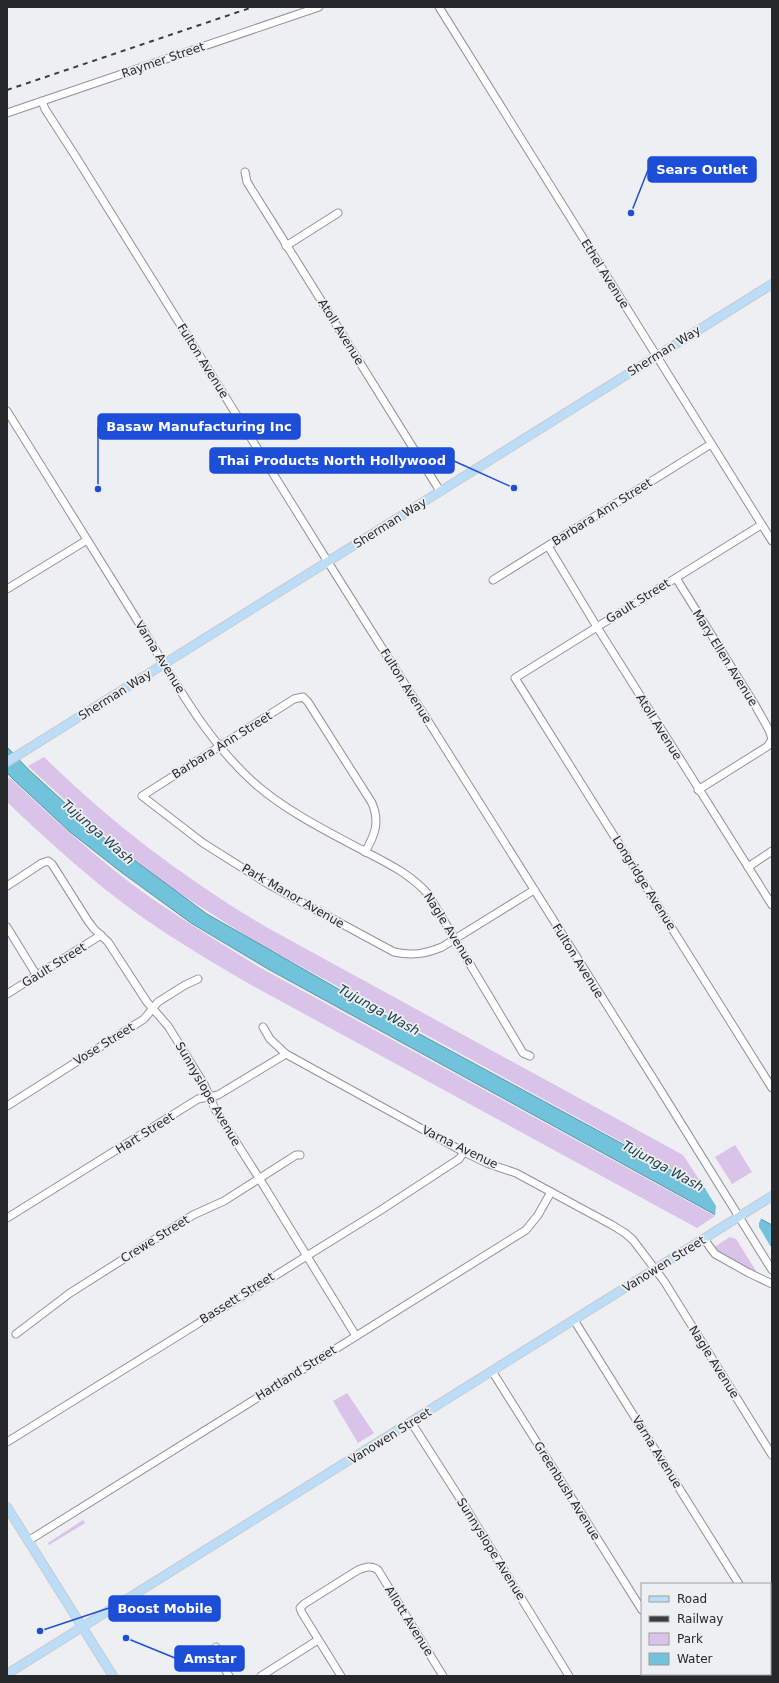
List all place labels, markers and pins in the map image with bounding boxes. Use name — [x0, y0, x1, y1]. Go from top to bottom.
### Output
callout: Sears Outlet — [648, 157, 756, 182]
callout: Basaw Manufacturing Inc — [98, 414, 300, 439]
callout: Thai Products North Hollywood — [210, 448, 454, 473]
callout: Boost Mobile — [109, 1596, 220, 1621]
callout: Amstar — [175, 1646, 244, 1671]

